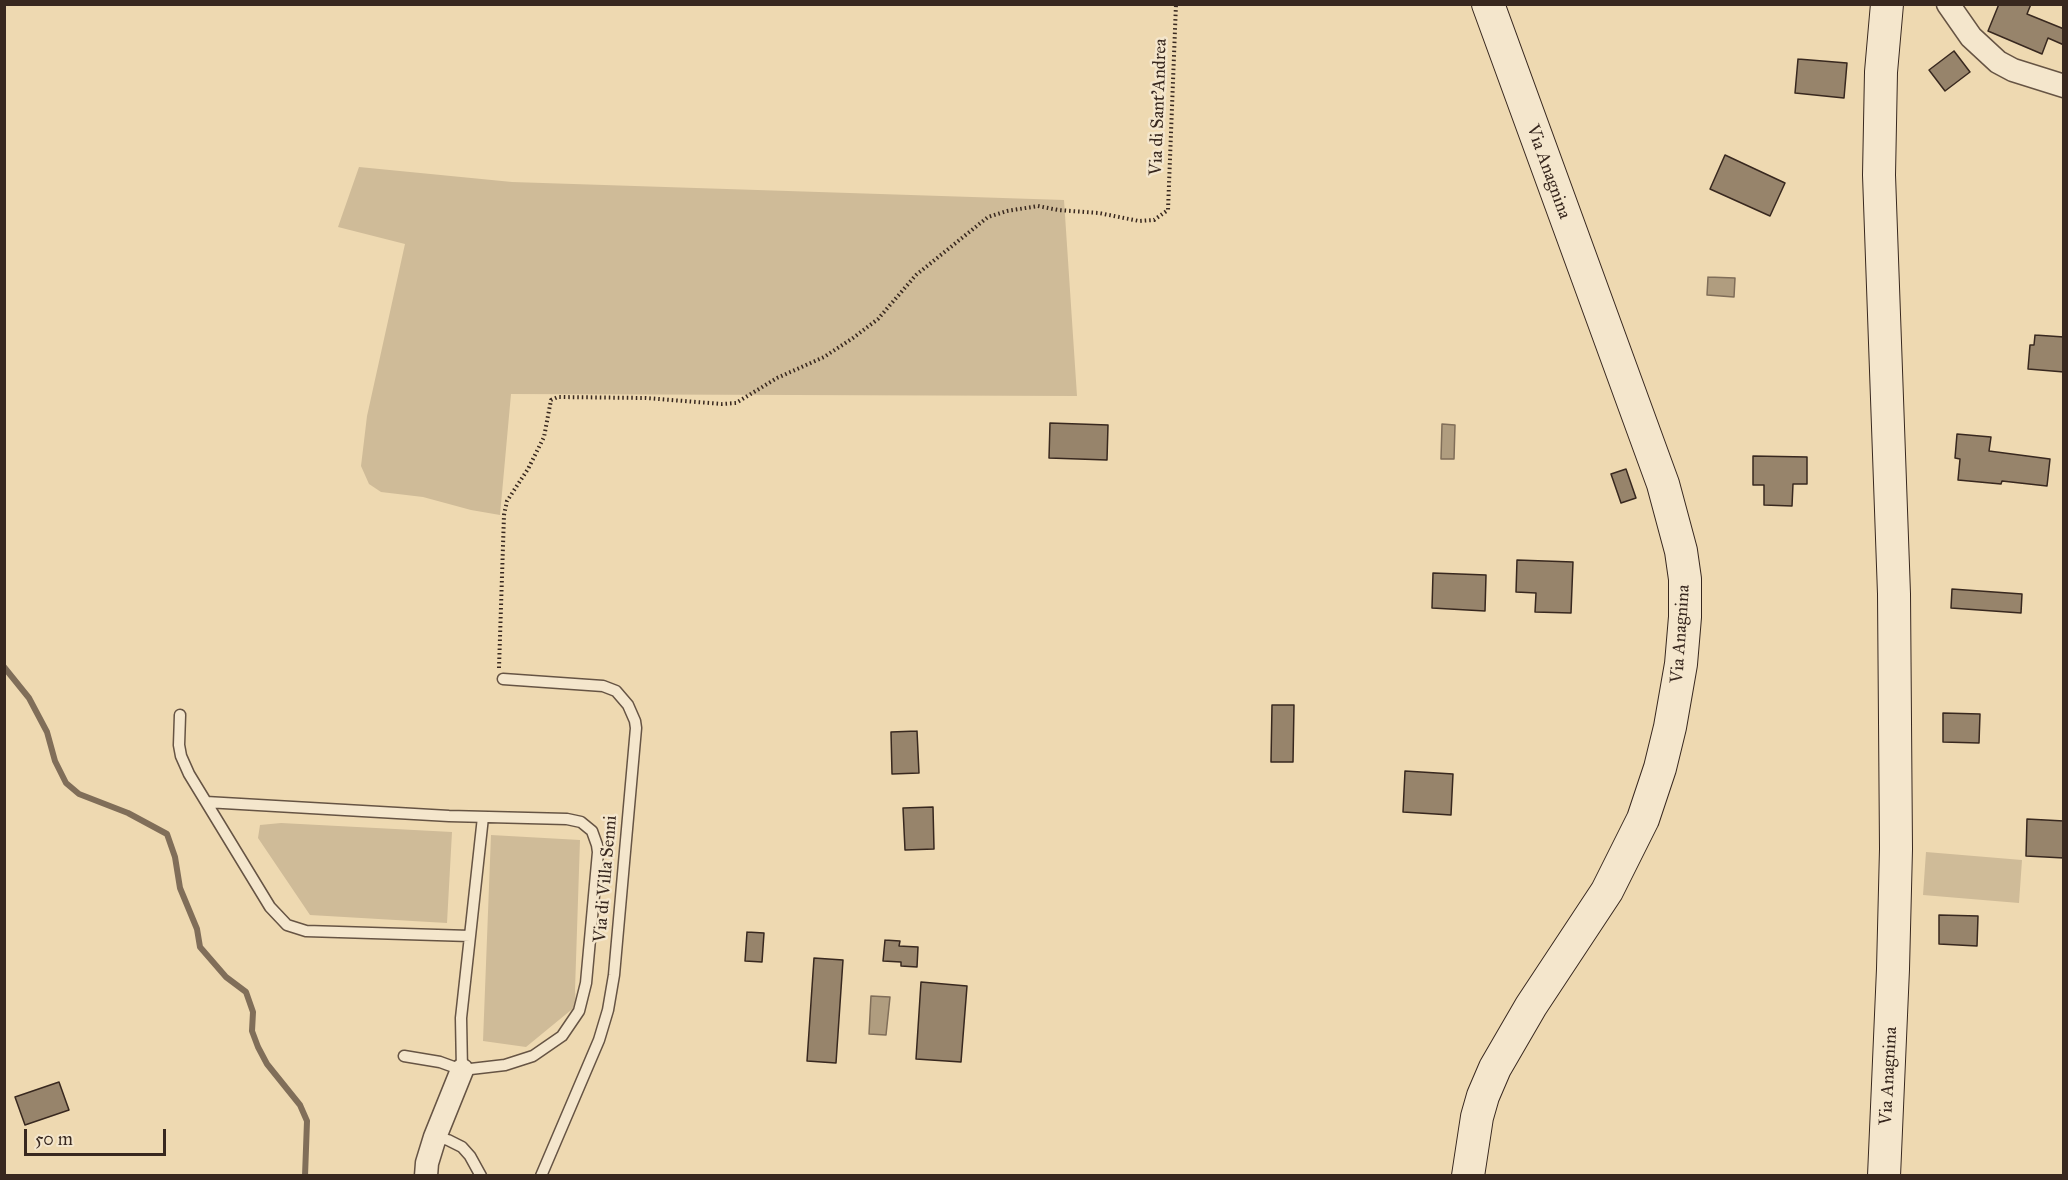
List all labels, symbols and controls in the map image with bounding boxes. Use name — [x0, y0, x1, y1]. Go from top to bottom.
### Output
street label: Via di Sant'Andrea — [1146, 38, 1172, 176]
street label: Via Anagnina — [1521, 122, 1575, 222]
street label: Via Anagnina — [1667, 584, 1695, 684]
street label: Via di Villa Senni — [590, 814, 622, 944]
street label: Via Anagnina — [1876, 1026, 1902, 1126]
scale bar — [27, 1117, 170, 1155]
text: 50 m — [35, 1128, 73, 1150]

